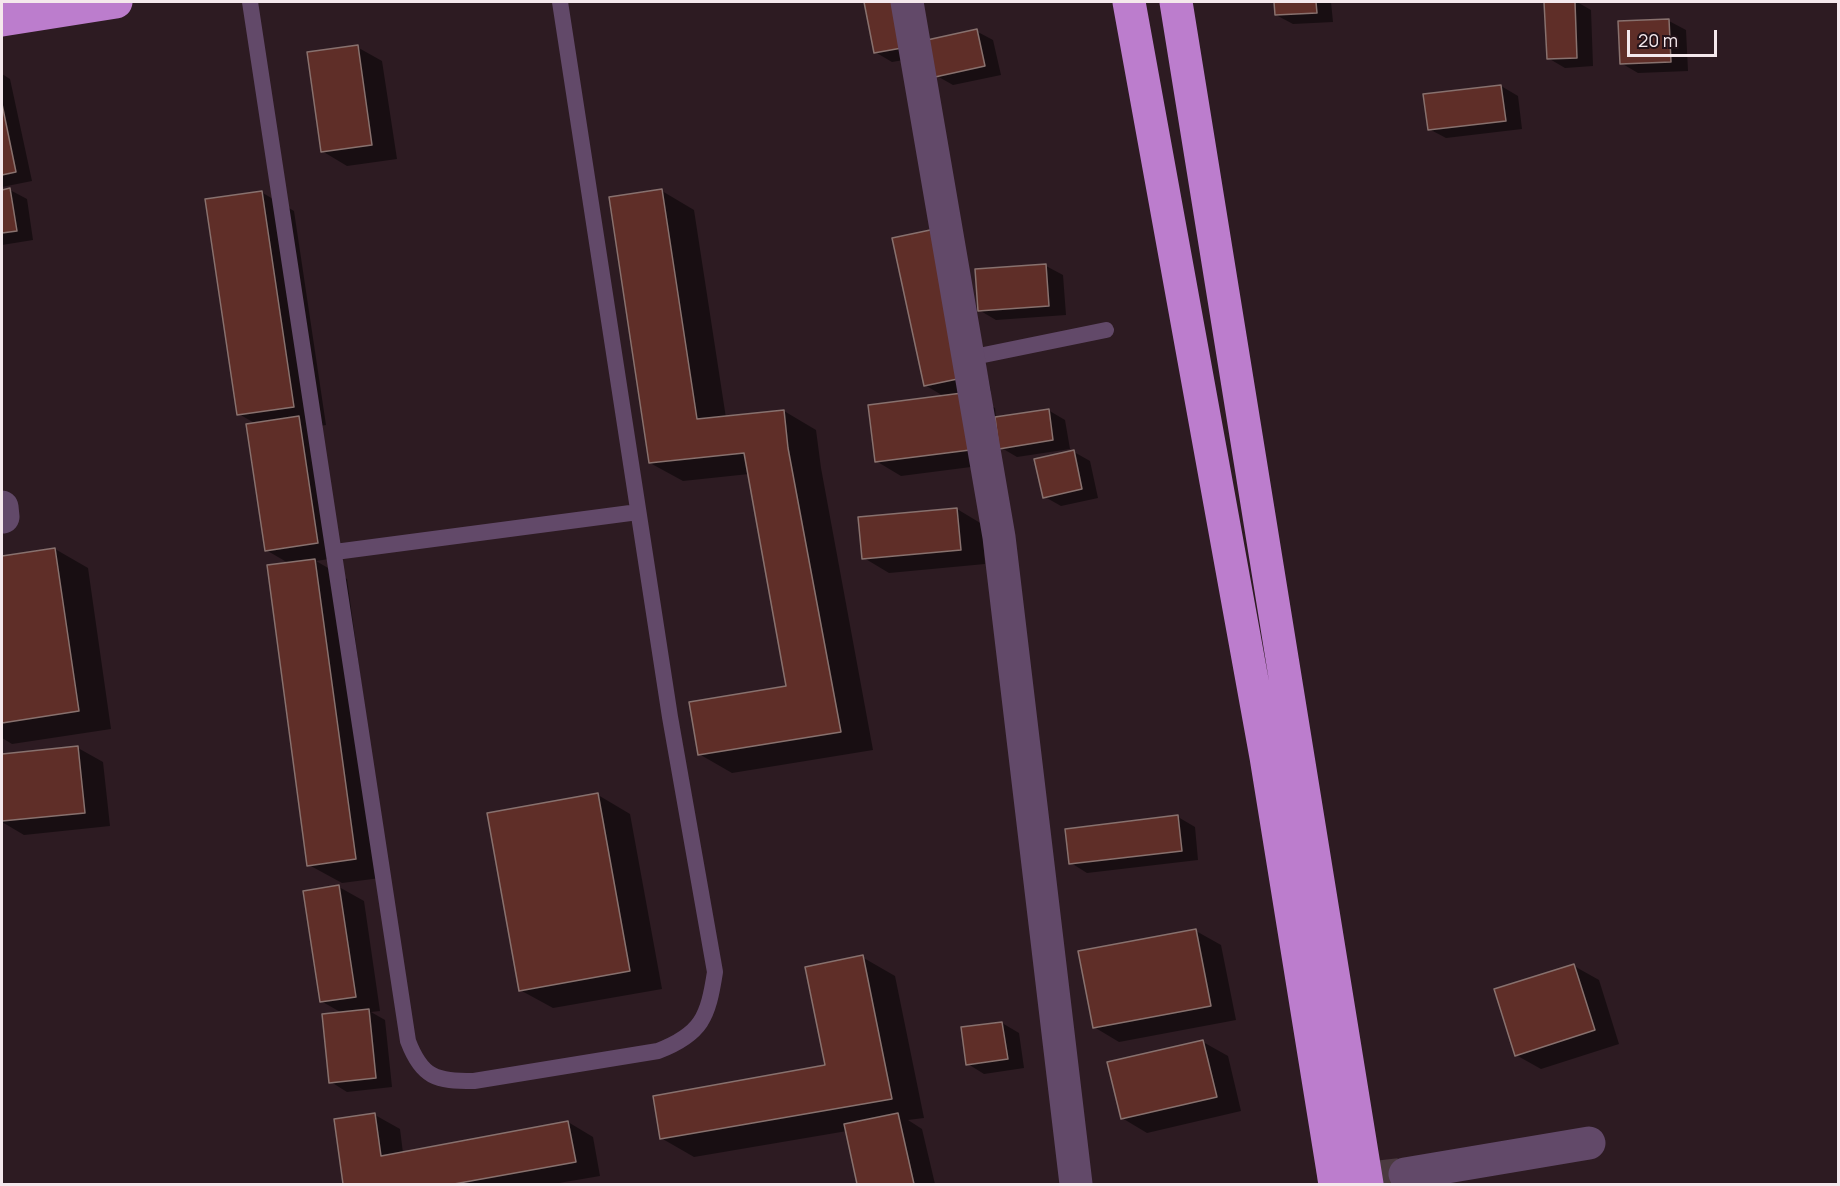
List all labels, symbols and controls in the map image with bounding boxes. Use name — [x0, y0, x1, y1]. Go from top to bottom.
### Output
scale bar — [1630, 18, 1720, 56]
text: 20 m — [1638, 28, 1678, 52]

